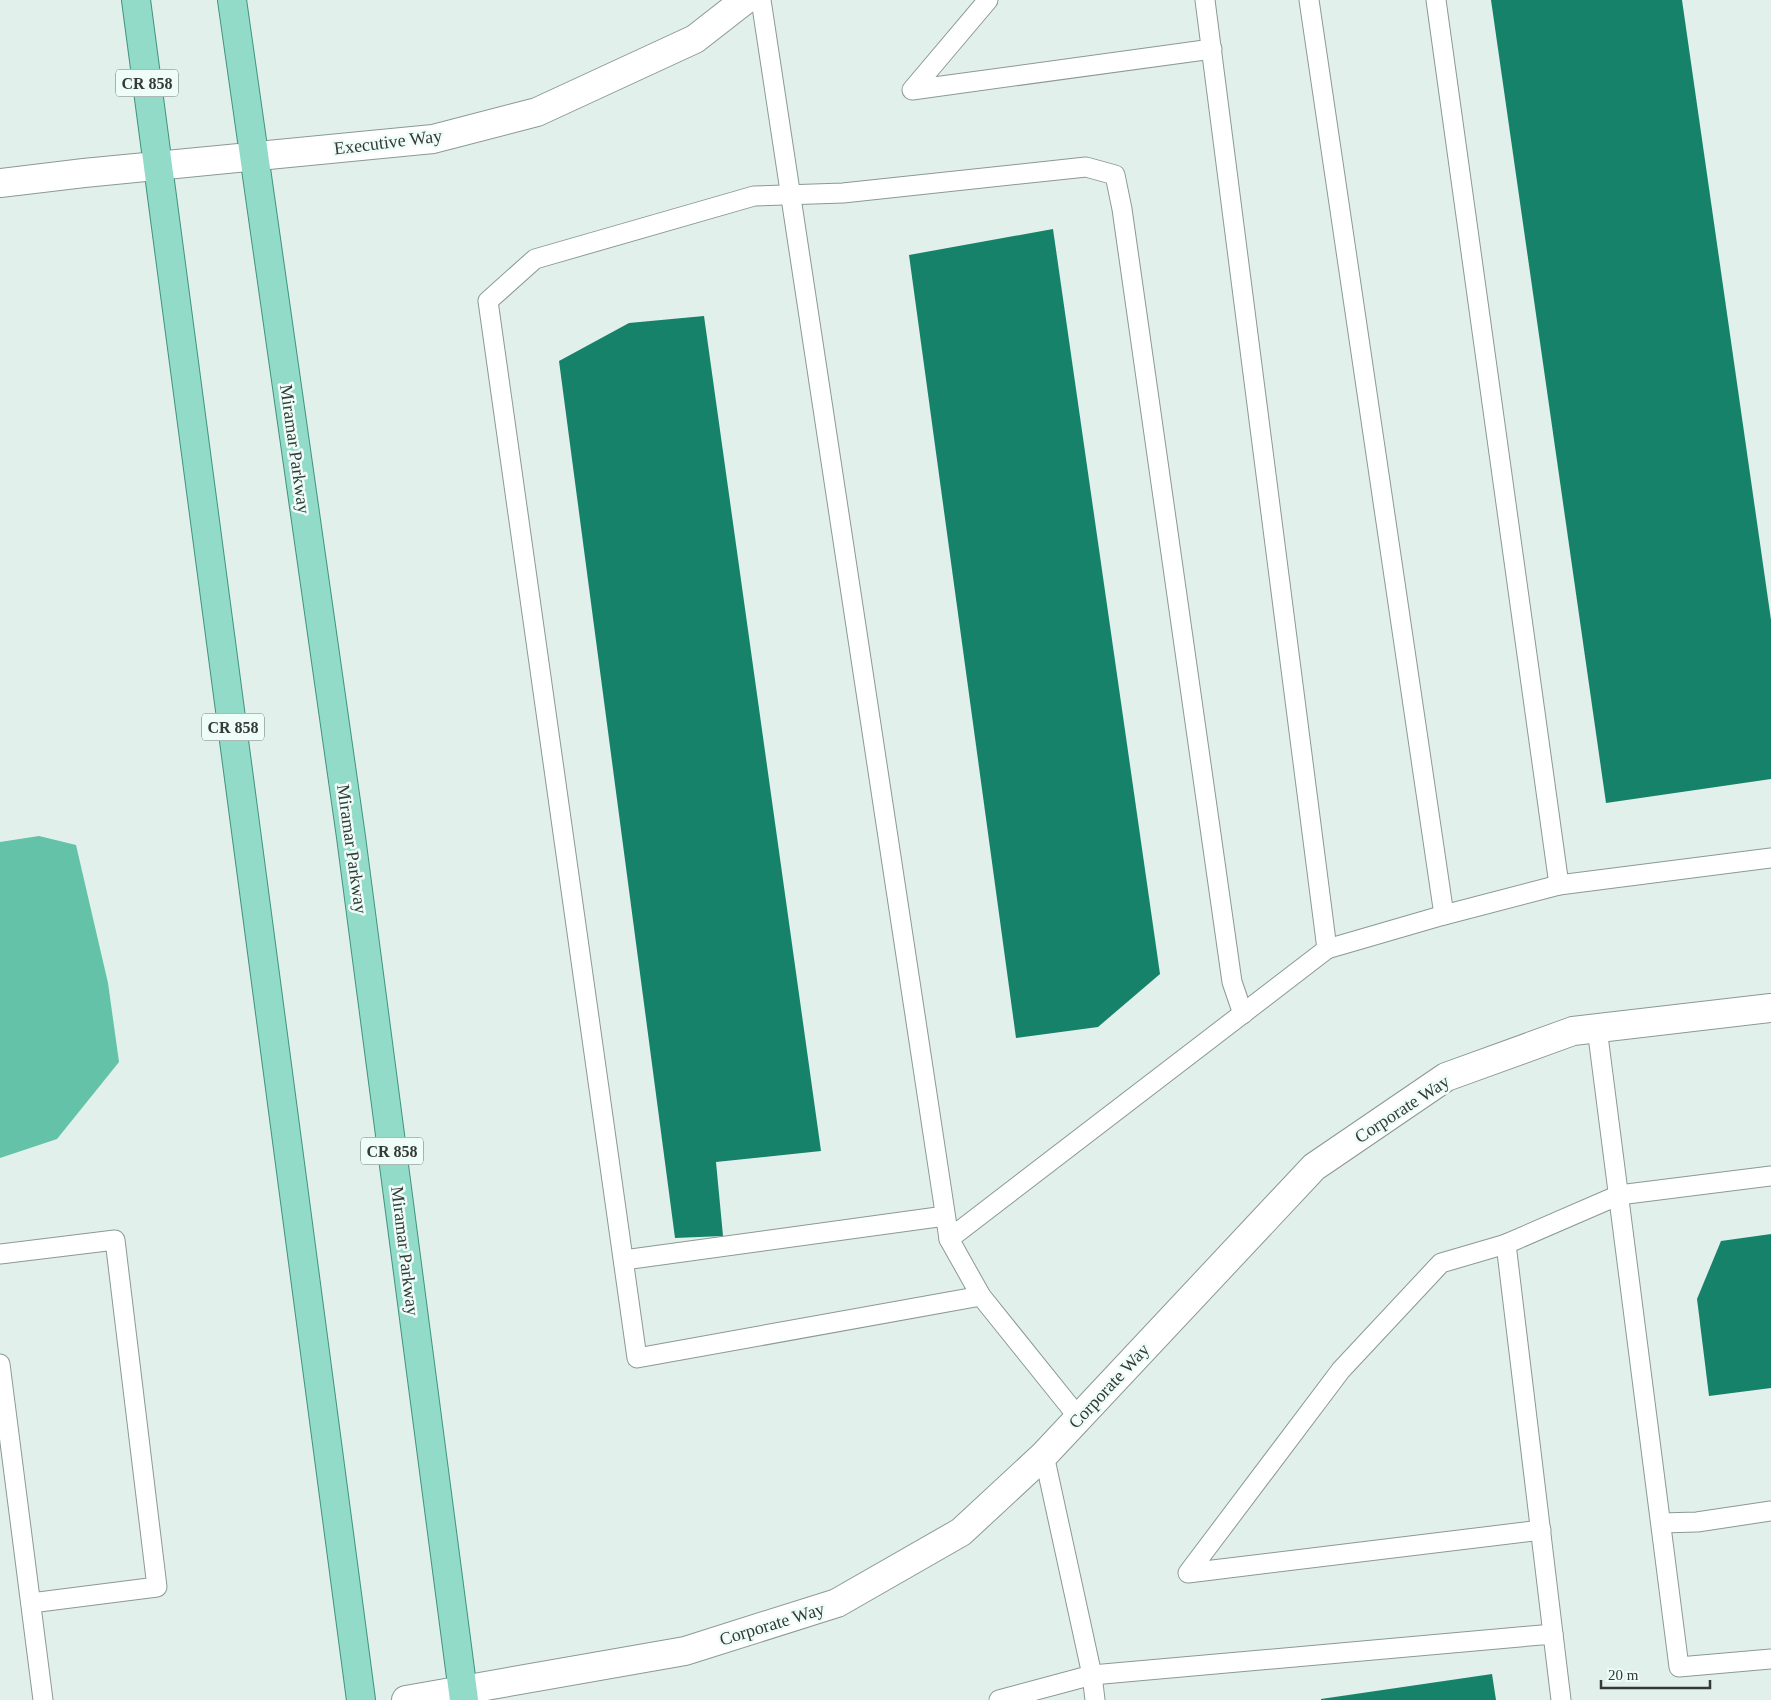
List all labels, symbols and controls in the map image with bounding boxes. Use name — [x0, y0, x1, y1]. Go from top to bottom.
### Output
road number: CR 858 — [116, 70, 178, 96]
street label: Executive Way — [333, 125, 443, 159]
street label: Miramar Parkway — [276, 383, 314, 515]
road number: CR 858 — [202, 714, 264, 740]
street label: Miramar Parkway — [333, 783, 371, 915]
street label: Corporate Way — [1351, 1071, 1453, 1147]
road number: CR 858 — [361, 1138, 423, 1164]
street label: Miramar Parkway — [387, 1185, 423, 1317]
street label: Corporate Way — [1065, 1339, 1153, 1433]
street label: Corporate Way — [717, 1599, 827, 1649]
scale bar — [1601, 1658, 1710, 1690]
text: 20 m — [1608, 1667, 1639, 1683]

